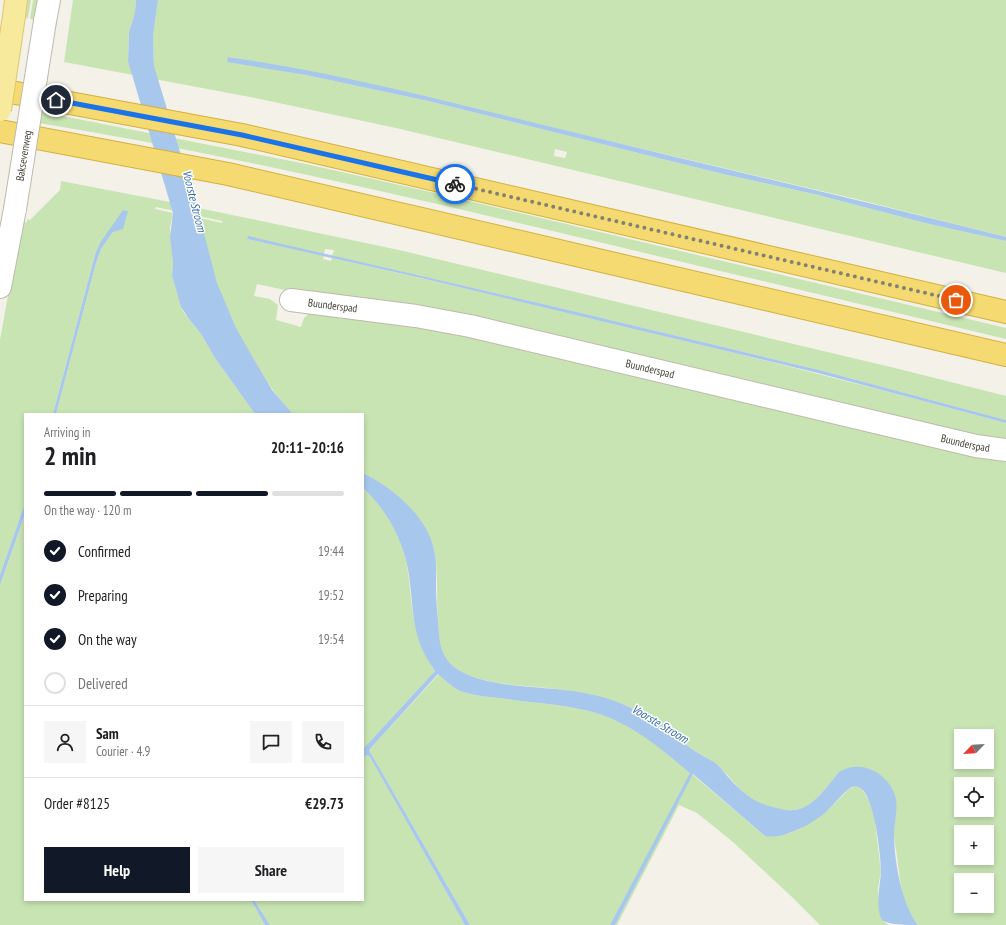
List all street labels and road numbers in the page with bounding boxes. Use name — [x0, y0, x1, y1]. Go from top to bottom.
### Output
street label: Baksevenweg — [13, 129, 34, 182]
street label: Buunderspad — [307, 295, 358, 315]
street label: Buunderspad — [624, 356, 676, 381]
street label: Buunderspad — [940, 431, 991, 455]

